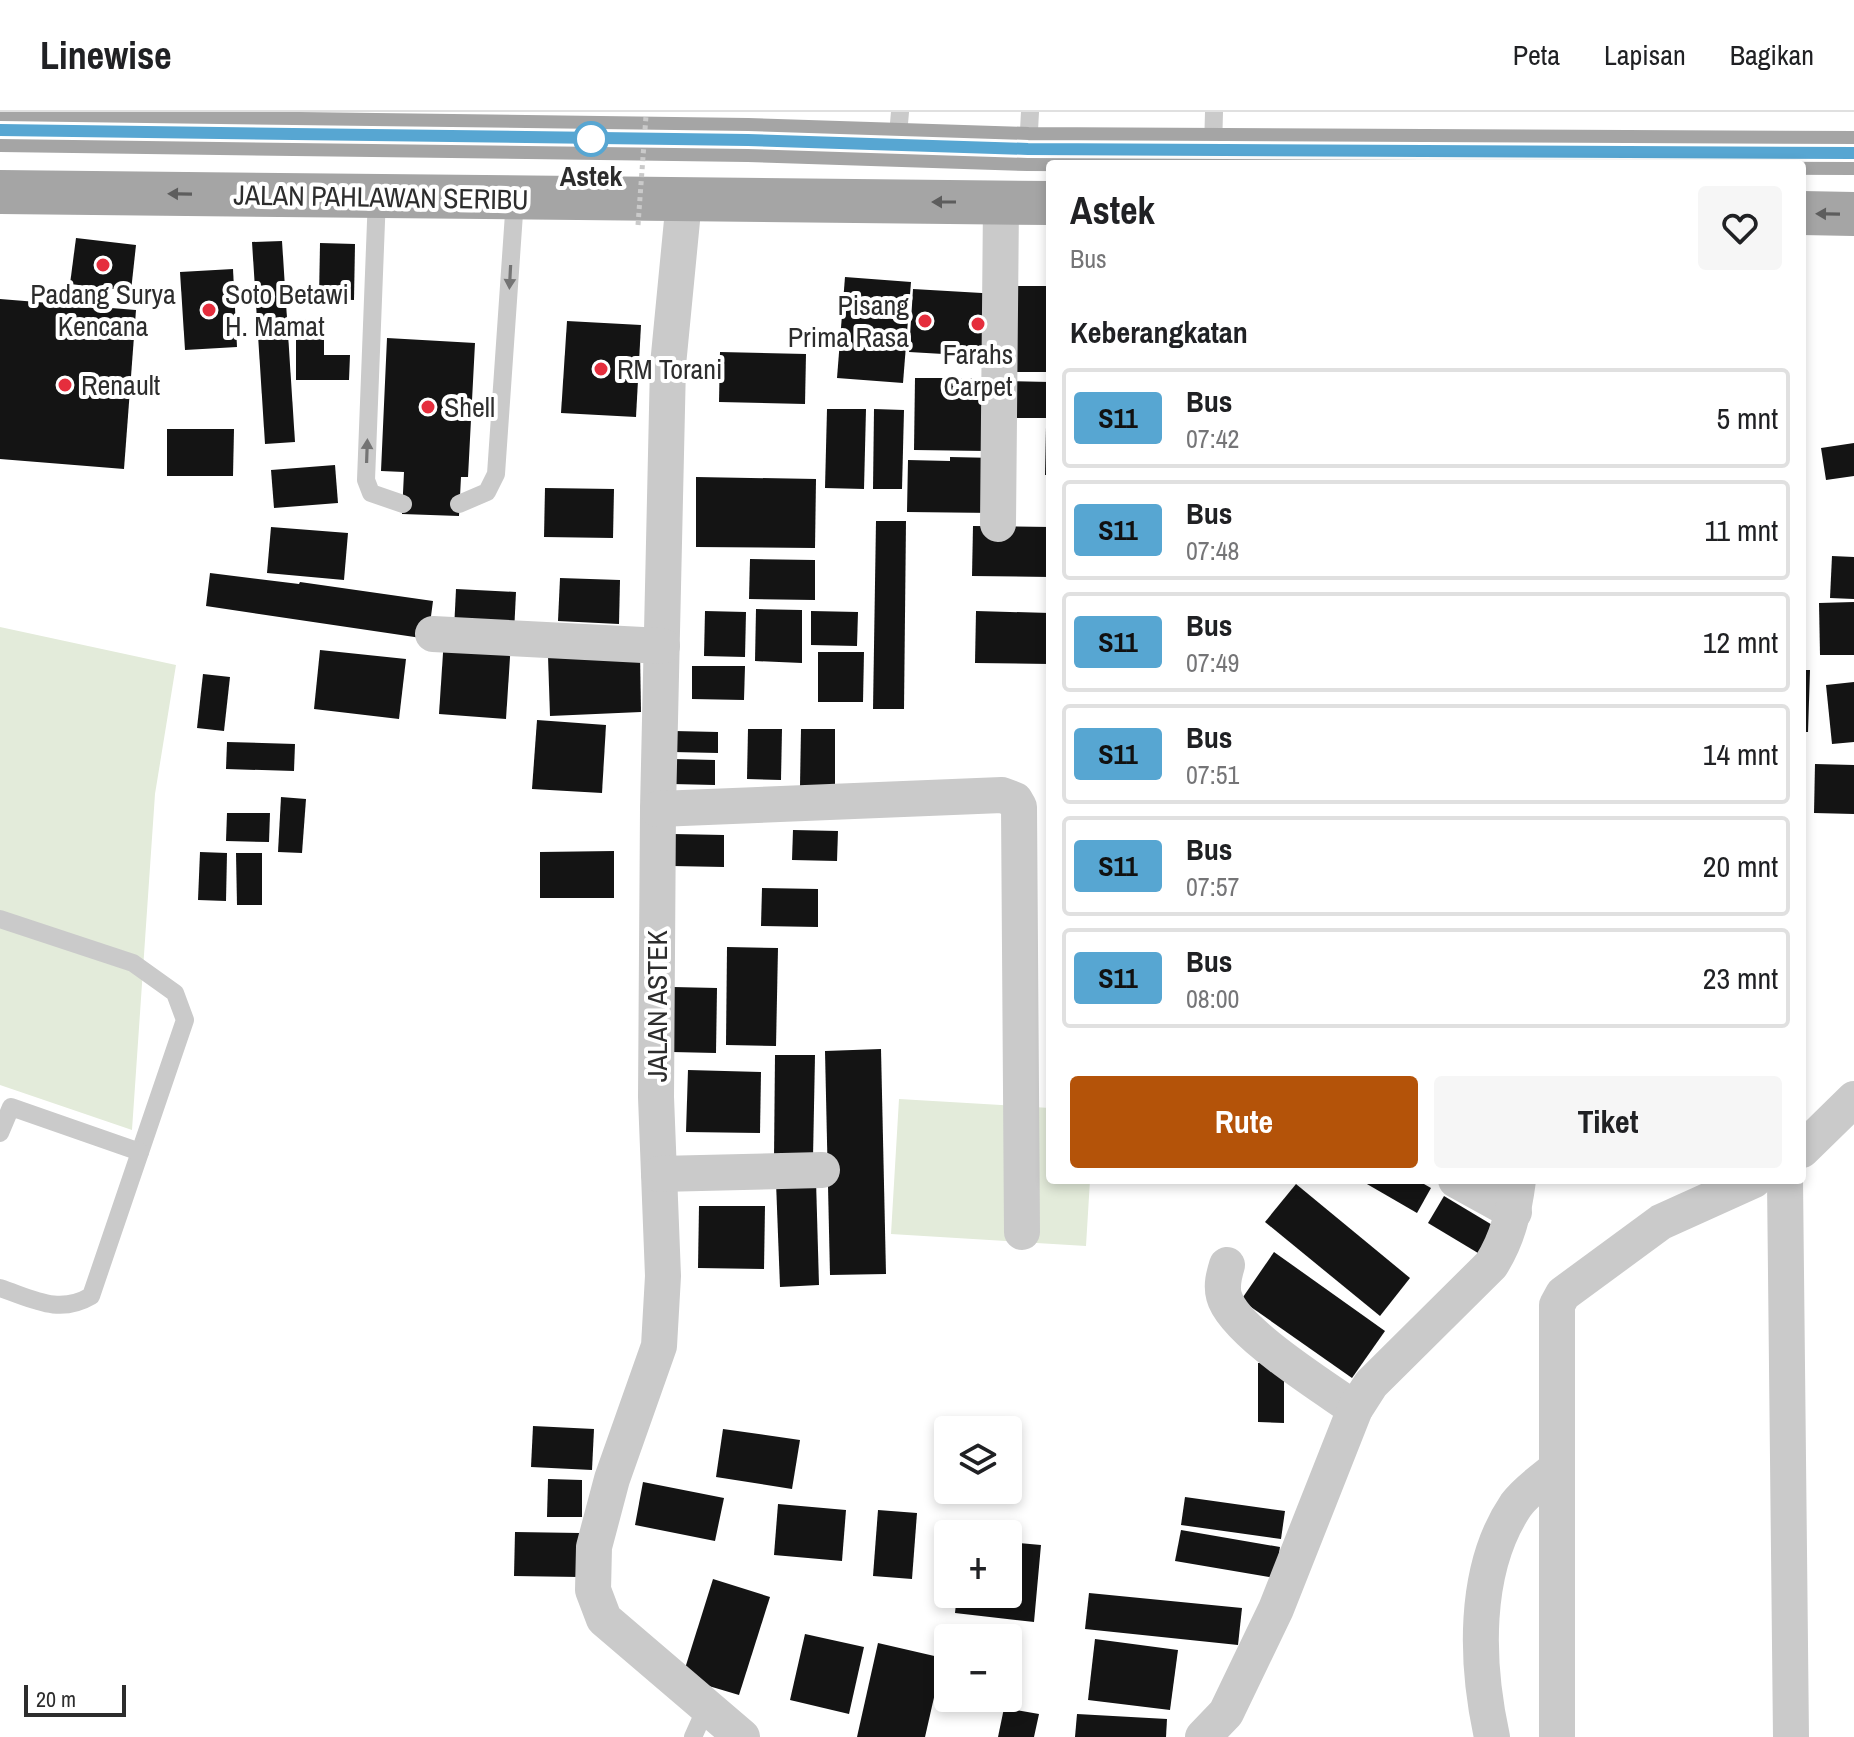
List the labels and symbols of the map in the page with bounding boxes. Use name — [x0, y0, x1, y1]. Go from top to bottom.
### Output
marker: Astek — [574, 122, 608, 156]
place label: Astek — [560, 157, 622, 195]
street label: JALAN PAHLAWAN SERIBU — [233, 175, 529, 219]
one-way arrow — [167, 188, 192, 200]
one-way arrow — [931, 196, 956, 208]
one-way arrow — [1815, 207, 1840, 220]
marker: Padang Surya Kencana — [94, 256, 112, 274]
one-way arrow — [503, 265, 516, 290]
place label: Padang Surya Kencana — [30, 275, 176, 345]
place label: Soto Betawi H. Mamat — [225, 275, 349, 345]
place label: Pisang Prima Rasa — [788, 286, 909, 356]
marker: Soto Betawi H. Mamat — [200, 301, 218, 319]
marker: Pisang Prima Rasa — [916, 312, 934, 330]
marker: Farahs Carpet — [969, 315, 987, 333]
place label: Farahs Carpet — [943, 335, 1013, 405]
place label: RM Torani — [617, 350, 723, 388]
marker: RM Torani — [592, 360, 610, 378]
place label: Renault — [81, 366, 160, 404]
marker: Renault — [56, 376, 74, 394]
place label: Shell — [444, 388, 495, 426]
marker: Shell — [419, 398, 437, 416]
one-way arrow — [360, 438, 373, 463]
street label: JALAN ASTEK — [638, 930, 676, 1082]
scale bar — [24, 1681, 126, 1717]

